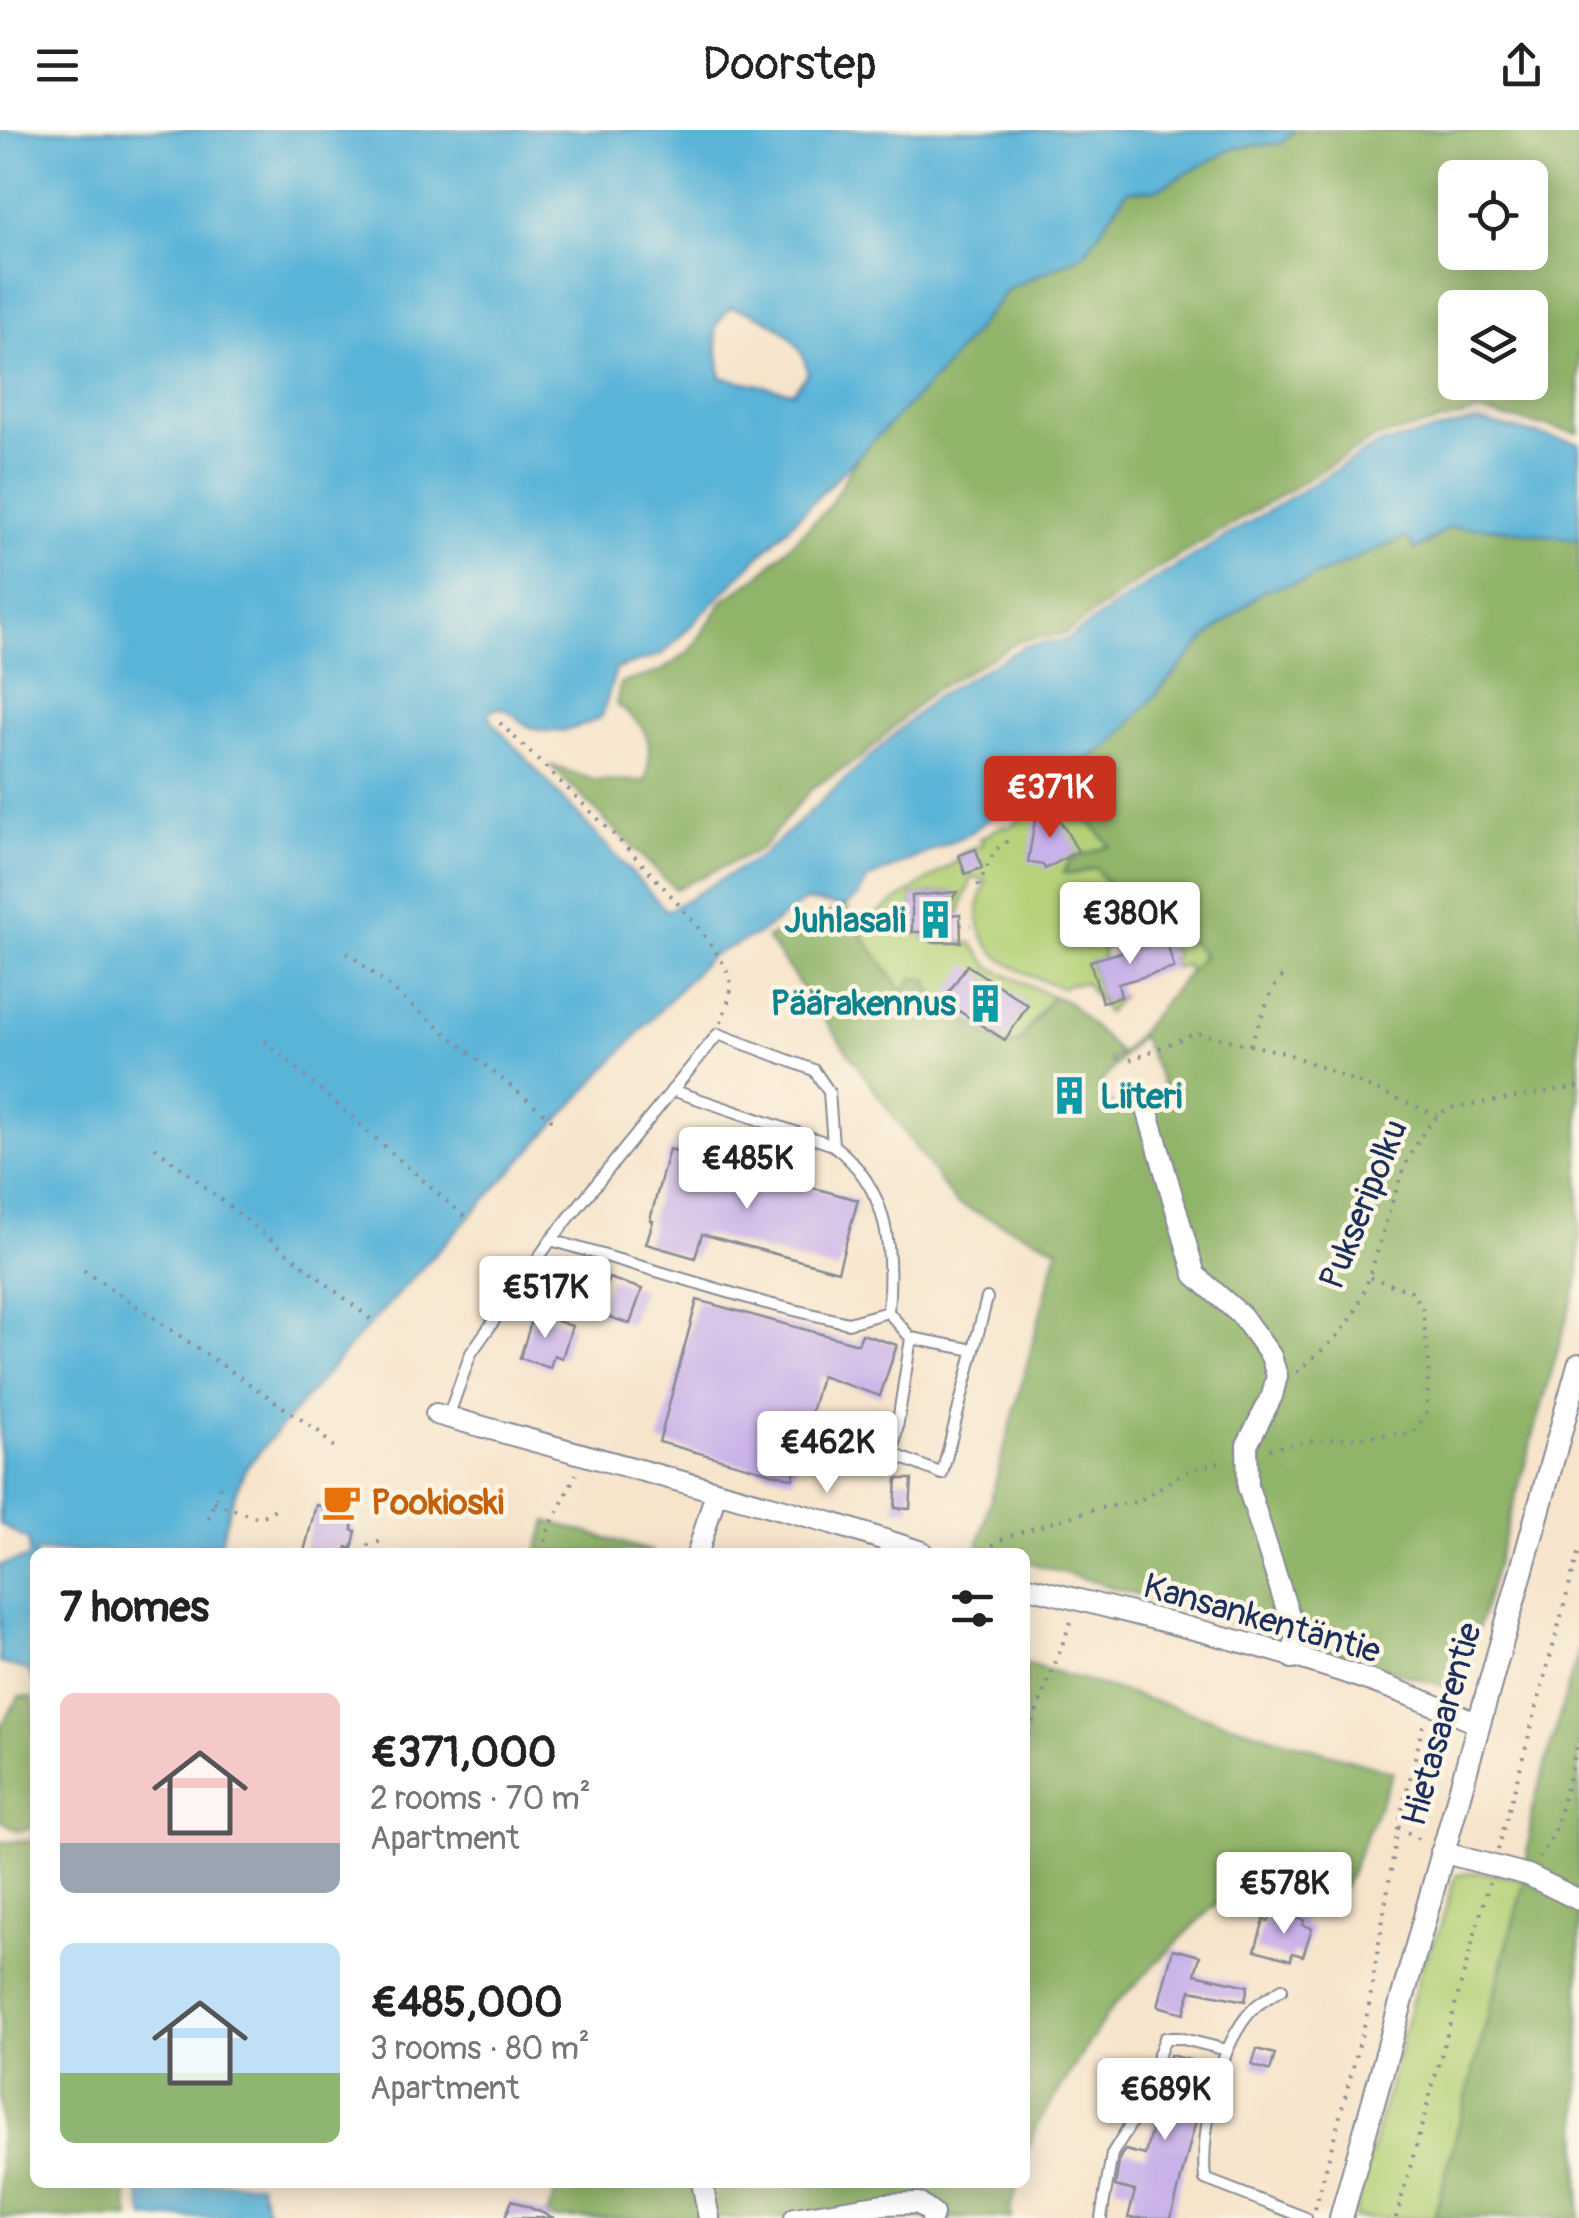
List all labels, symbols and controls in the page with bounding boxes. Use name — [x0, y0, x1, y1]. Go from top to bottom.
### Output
text: Doorstep — [702, 37, 877, 93]
icon: menu — [30, 38, 85, 93]
icon: share — [1494, 38, 1549, 93]
map controls — [1438, 160, 1548, 400]
button: locate — [1438, 160, 1548, 270]
button: layers — [1438, 290, 1548, 400]
pin: €371K — [980, 756, 1120, 841]
text: €371K — [1006, 768, 1094, 808]
pin: €380K — [1060, 882, 1200, 967]
text: €380K — [1082, 894, 1178, 934]
place label: Juhlasali — [784, 899, 906, 943]
building icon: Juhlasali — [915, 899, 957, 941]
place label: Päärakennus — [771, 982, 956, 1026]
building icon: Päärakennus — [965, 982, 1007, 1024]
building icon: Liiteri — [1049, 1075, 1091, 1117]
place label: Liiteri — [1100, 1075, 1182, 1119]
street label: Pukseripolku — [1310, 1113, 1418, 1296]
pin: €485K — [677, 1127, 817, 1212]
text: €485K — [701, 1139, 793, 1179]
pin: €517K — [475, 1256, 615, 1341]
text: €517K — [501, 1268, 589, 1308]
pin: €462K — [757, 1411, 897, 1496]
text: €462K — [779, 1423, 875, 1463]
cafe icon: Pookioski — [320, 1481, 362, 1523]
place label: Pookioski — [371, 1481, 504, 1525]
street label: Kansankentäntie — [1138, 1564, 1385, 1674]
icon: filters — [945, 1581, 1000, 1636]
text: 7 homes — [60, 1582, 209, 1634]
street label: Hietasaarentie — [1392, 1617, 1492, 1831]
text: €371,000 — [370, 1727, 557, 1779]
icon: home — [140, 1733, 260, 1853]
text: 2 rooms · 70 m² — [370, 1779, 591, 1819]
text: Apartment — [370, 1819, 519, 1859]
pin: €578K — [1214, 1852, 1354, 1937]
text: €578K — [1239, 1864, 1329, 1904]
text: €485,000 — [370, 1977, 563, 2029]
icon: home — [140, 1983, 260, 2103]
text: 3 rooms · 80 m² — [370, 2029, 590, 2069]
pin: €689K — [1095, 2058, 1235, 2143]
text: Apartment — [370, 2069, 519, 2109]
text: €689K — [1119, 2070, 1211, 2110]

